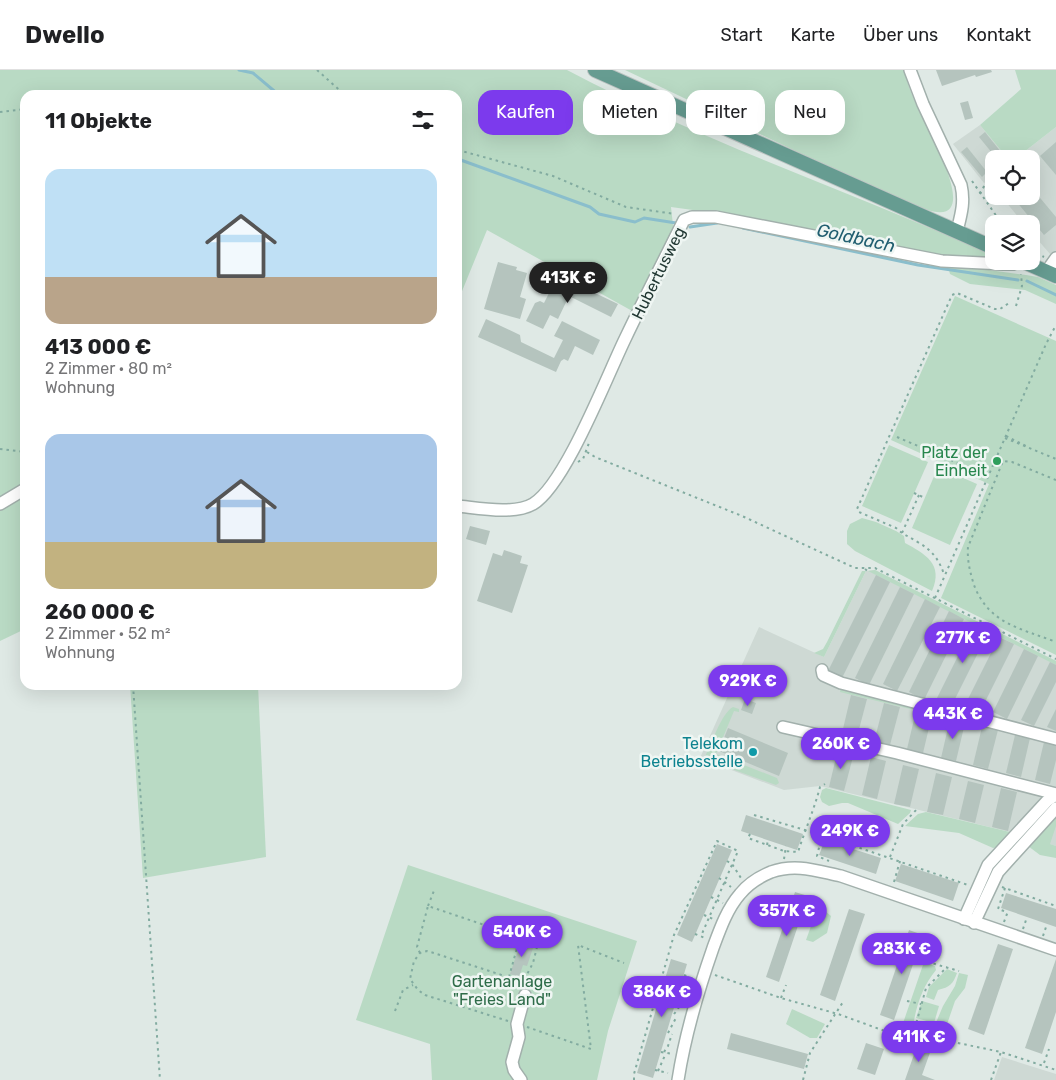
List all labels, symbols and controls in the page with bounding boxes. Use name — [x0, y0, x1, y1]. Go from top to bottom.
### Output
text: Dwello — [25, 21, 105, 49]
text: Start — [720, 24, 763, 46]
text: Karte — [791, 24, 835, 46]
text: Über uns — [863, 24, 938, 46]
text: Kontakt — [966, 24, 1031, 46]
chip: Kaufen — [478, 90, 573, 135]
chip: Mieten — [583, 90, 676, 135]
chip: Filter — [686, 90, 765, 135]
chip: Neu — [775, 90, 845, 135]
icon: filters — [409, 106, 437, 134]
text: 11 Objekte — [45, 108, 152, 133]
map controls — [985, 150, 1040, 270]
button: locate — [985, 150, 1040, 205]
icon: home — [196, 201, 286, 291]
button: layers — [985, 215, 1040, 270]
water label: Goldbach — [815, 219, 897, 257]
street label: Hubertusweg — [628, 224, 689, 323]
pin: 413K € — [527, 262, 609, 304]
text: 413K € — [540, 268, 596, 287]
text: 413 000 € — [45, 334, 151, 359]
text: 2 Zimmer · 80 m² — [45, 359, 172, 378]
text: Wohnung — [45, 378, 115, 397]
place label: Platz der Einheit — [921, 443, 987, 480]
marker: Platz der Einheit — [991, 455, 1003, 467]
icon: home — [196, 466, 286, 556]
text: 260 000 € — [45, 599, 155, 624]
pin: 277K € — [922, 622, 1004, 664]
text: 2 Zimmer · 52 m² — [45, 624, 171, 643]
text: 277K € — [935, 628, 991, 647]
text: Wohnung — [45, 643, 115, 662]
pin: 929K € — [707, 664, 789, 707]
text: 929K € — [719, 671, 777, 690]
pin: 443K € — [912, 698, 994, 740]
text: 443K € — [924, 704, 982, 723]
pin: 260K € — [800, 728, 882, 770]
place label: Telekom Betriebsstelle — [640, 734, 743, 771]
text: 260K € — [812, 734, 870, 753]
marker: Telekom Betriebsstelle — [747, 746, 759, 758]
pin: 249K € — [809, 814, 891, 857]
text: 249K € — [821, 821, 879, 840]
pin: 357K € — [746, 894, 828, 937]
text: 357K € — [759, 901, 815, 920]
pin: 540K € — [481, 916, 563, 958]
text: 540K € — [493, 922, 551, 941]
pin: 283K € — [861, 932, 943, 975]
text: 283K € — [873, 939, 931, 958]
park label: Gartenanlage "Freies Land" — [452, 972, 552, 1009]
pin: 386K € — [621, 976, 703, 1018]
text: 386K € — [633, 982, 691, 1001]
pin: 411K € — [878, 1020, 960, 1063]
text: 411K € — [893, 1027, 945, 1046]

